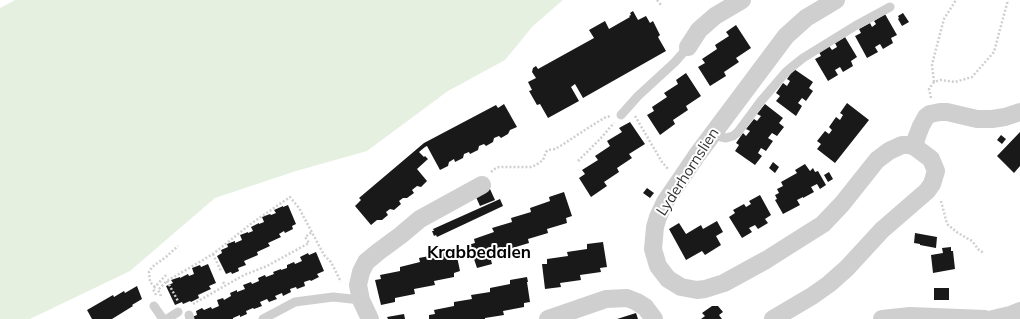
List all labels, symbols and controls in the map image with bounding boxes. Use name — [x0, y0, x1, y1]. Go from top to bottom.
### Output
street label: Lyderhornslien — [653, 125, 723, 219]
district label: Krabbedalen — [427, 243, 531, 263]

